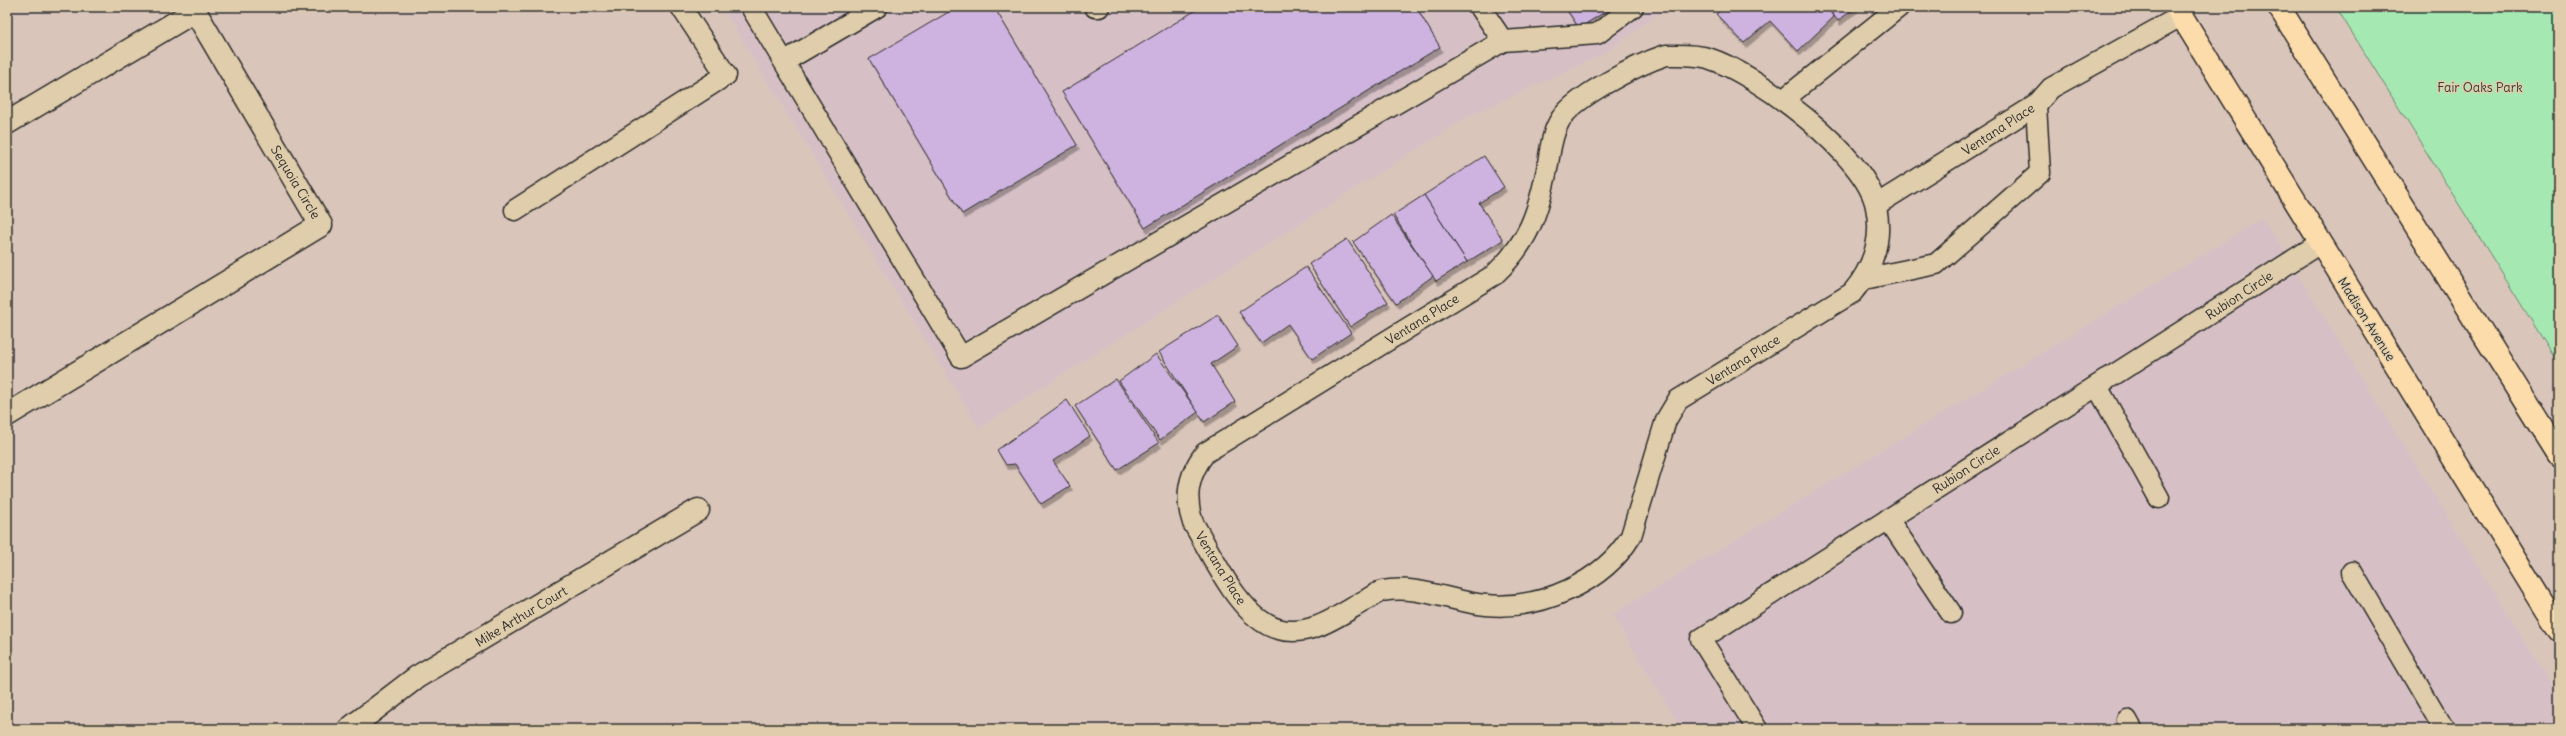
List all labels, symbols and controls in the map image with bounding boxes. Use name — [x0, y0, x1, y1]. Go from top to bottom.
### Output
park label: Fair Oaks Park — [2437, 79, 2523, 96]
street label: Ventana Place — [1959, 100, 2038, 159]
street label: Sequoia Circle — [267, 142, 324, 222]
street label: Rubion Circle — [2202, 267, 2276, 324]
street label: Madison Avenue — [2334, 274, 2399, 364]
street label: Ventana Place — [1382, 290, 1462, 349]
street label: Ventana Place — [1703, 331, 1783, 390]
street label: Rubion Circle — [1929, 441, 2003, 498]
street label: Ventana Place — [1191, 528, 1250, 608]
street label: Mike Arthur Court — [472, 582, 571, 651]

